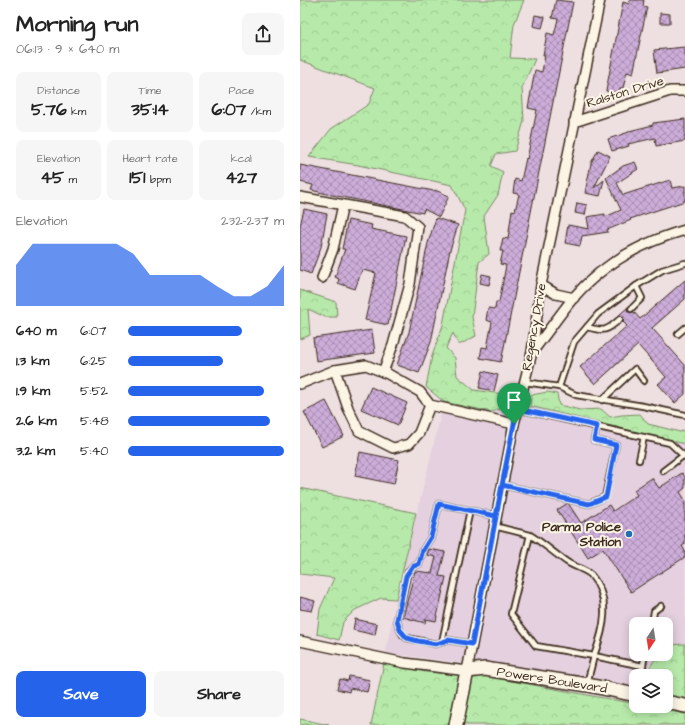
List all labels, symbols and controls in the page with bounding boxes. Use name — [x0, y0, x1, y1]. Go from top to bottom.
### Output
text: Morning run — [16, 9, 139, 40]
button: share — [242, 13, 284, 55]
text: 06:13 · 9 × 640 m — [16, 40, 120, 58]
street label: Ralston Drive — [584, 72, 666, 112]
text: Distance — [37, 83, 80, 98]
text: Time — [138, 83, 162, 98]
text: Pace — [229, 83, 254, 98]
text: 5.76 — [31, 98, 67, 122]
text: 35:14 — [131, 98, 169, 122]
text: 6:07 — [212, 98, 246, 122]
text: km — [67, 104, 86, 119]
text: /km — [246, 104, 271, 119]
text: Elevation — [37, 151, 80, 166]
text: Heart rate — [122, 151, 178, 166]
text: kcal — [231, 151, 252, 166]
text: 45 — [40, 166, 64, 190]
text: 151 — [129, 166, 146, 190]
text: 427 — [225, 166, 257, 190]
text: m — [64, 172, 77, 187]
text: bpm — [146, 172, 171, 187]
text: Elevation — [16, 212, 67, 230]
text: 232–237 m — [221, 212, 284, 230]
street label: Regency Drive — [517, 282, 552, 372]
text: 640 m — [16, 322, 57, 340]
text: 6:07 — [80, 322, 107, 340]
text: 1.3 km — [16, 352, 49, 370]
text: 6:25 — [80, 352, 107, 370]
text: 1.9 km — [16, 382, 50, 400]
text: 5:52 — [80, 382, 108, 400]
pin — [497, 383, 531, 424]
icon: arrive — [503, 389, 525, 411]
text: 2.6 km — [16, 412, 57, 430]
text: 5:48 — [80, 412, 109, 430]
text: 3.2 km — [16, 442, 55, 460]
text: 5:40 — [80, 442, 108, 460]
place label: Parma Police Station — [542, 518, 621, 551]
marker: Parma Police Station — [624, 529, 634, 539]
north arrow — [629, 617, 673, 661]
map controls — [629, 617, 673, 713]
street label: Powers Boulevard — [496, 662, 609, 698]
button: layers — [629, 669, 673, 713]
button: Save — [16, 671, 146, 717]
button: Share — [154, 671, 284, 717]

